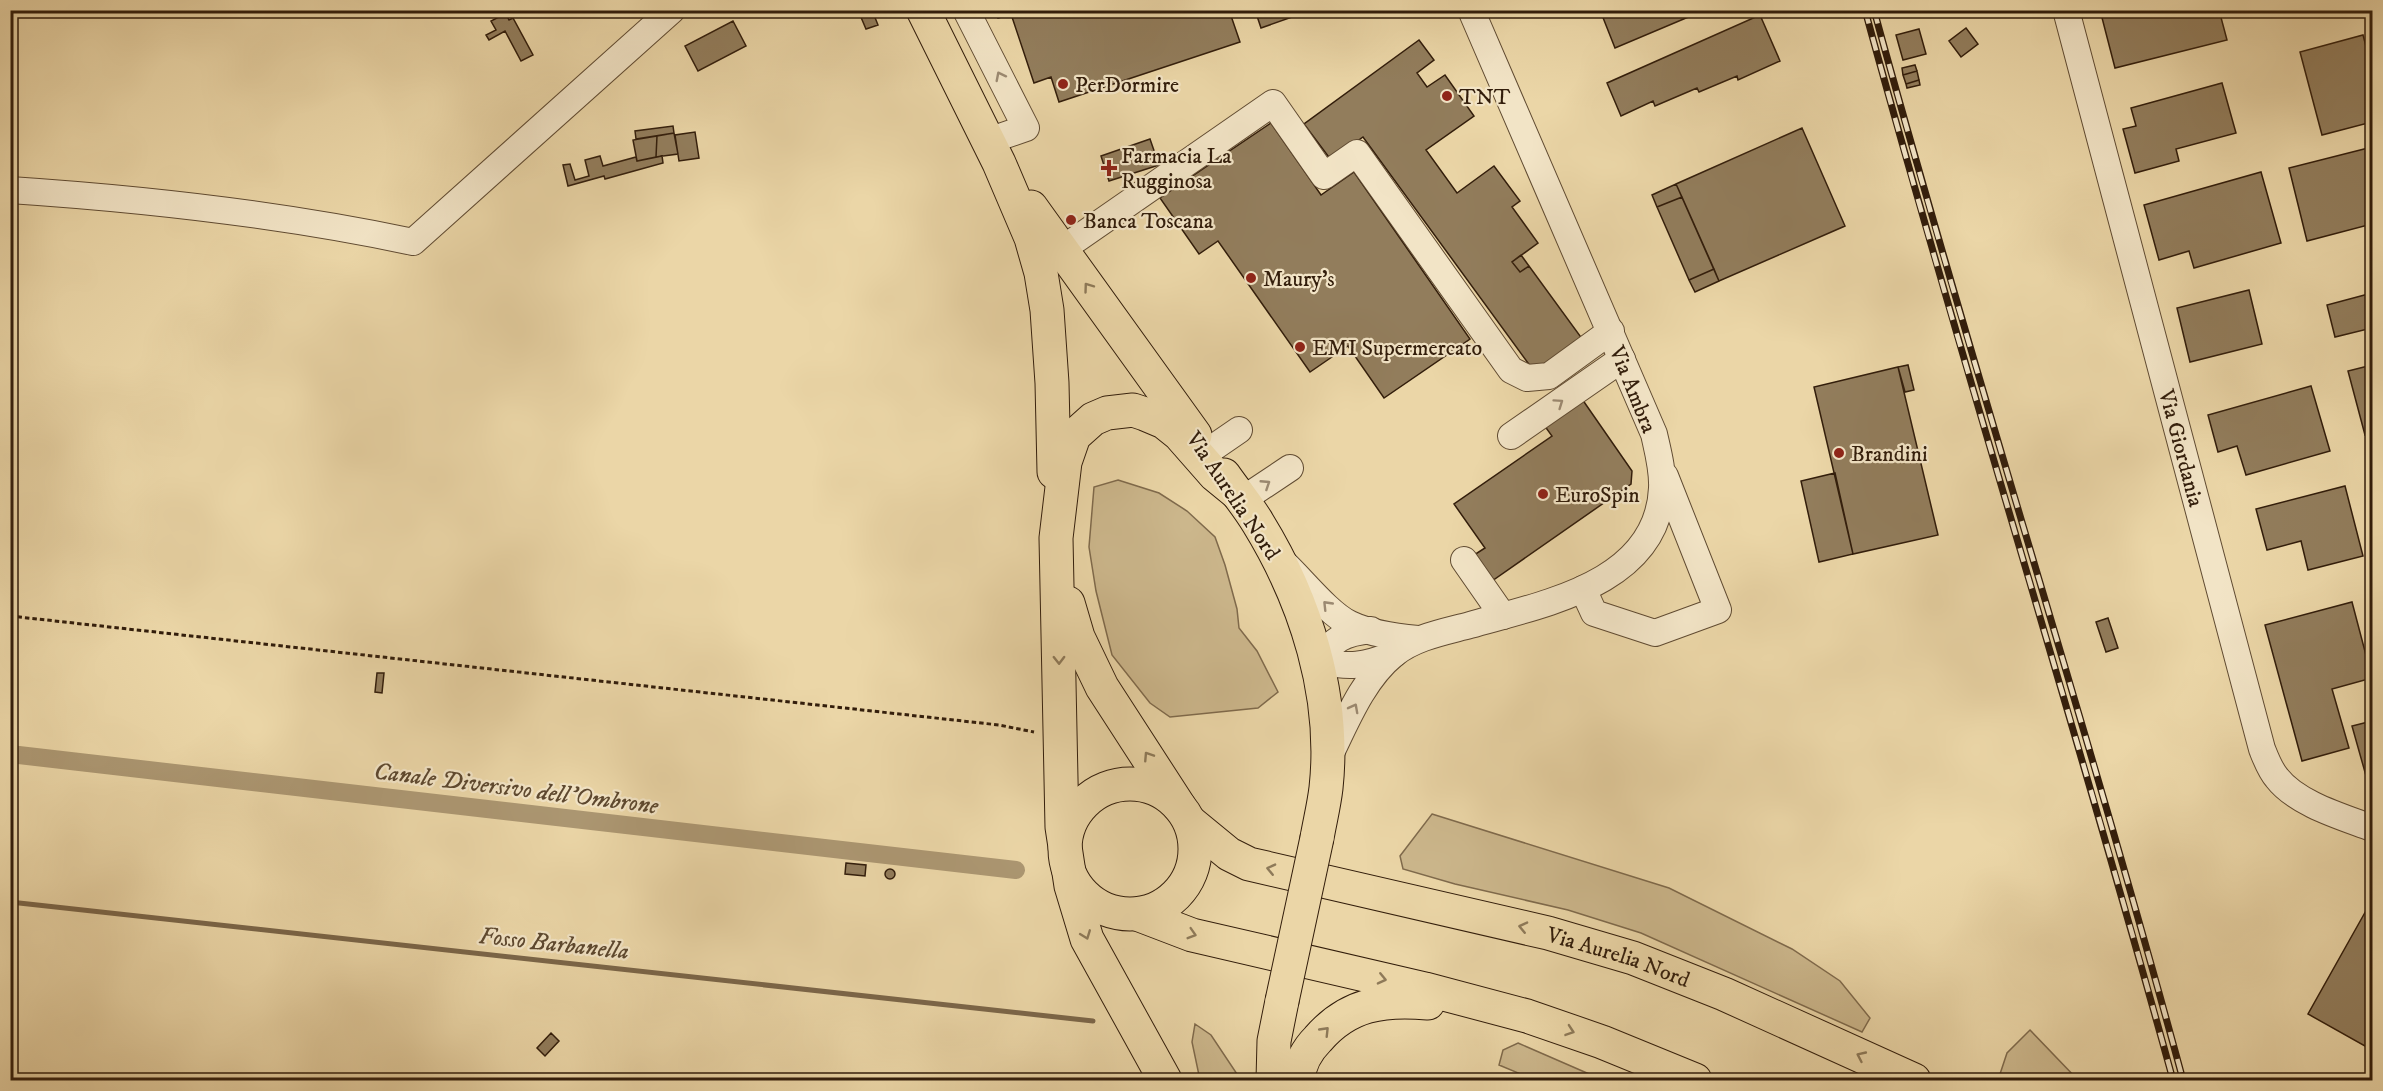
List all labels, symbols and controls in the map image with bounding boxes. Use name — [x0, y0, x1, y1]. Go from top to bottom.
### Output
one-way arrow — [996, 72, 1007, 83]
place label: PerDormire — [1075, 72, 1179, 99]
marker: PerDormire — [1056, 77, 1070, 91]
place label: TNT — [1459, 84, 1511, 111]
marker: TNT — [1440, 89, 1454, 103]
place label: Farmacia La Rugginosa — [1121, 143, 1232, 195]
marker: Farmacia La Rugginosa — [1102, 161, 1116, 175]
place label: Banca Toscana — [1083, 208, 1214, 235]
marker: Banca Toscana — [1064, 213, 1078, 227]
place label: Maury's — [1263, 266, 1335, 293]
marker: Maury's — [1244, 271, 1258, 285]
one-way arrow — [1084, 282, 1095, 293]
place label: EMI Supermercato — [1312, 335, 1482, 362]
marker: EMI Supermercato — [1293, 340, 1307, 354]
street label: Via Ambra — [1603, 341, 1663, 438]
street label: Via Giordania — [2152, 386, 2209, 510]
one-way arrow — [1552, 399, 1563, 410]
street label: Via Aurelia Nord — [1179, 426, 1286, 565]
place label: Brandini — [1851, 441, 1928, 468]
marker: Brandini — [1832, 446, 1846, 460]
one-way arrow — [1259, 480, 1270, 491]
place label: EuroSpin — [1555, 482, 1640, 509]
marker: EuroSpin — [1536, 487, 1550, 501]
one-way arrow — [1323, 602, 1334, 613]
one-way arrow — [1053, 655, 1065, 664]
one-way arrow — [1347, 704, 1358, 714]
one-way arrow — [1144, 752, 1155, 763]
water label: Canale Diversivo dell'Ombrone — [372, 757, 661, 821]
one-way arrow — [1267, 864, 1277, 877]
water label: Fosso Barbanella — [477, 921, 630, 967]
one-way arrow — [1518, 921, 1528, 934]
street label: Via Aurelia Nord — [1543, 921, 1694, 994]
one-way arrow — [1186, 927, 1197, 939]
one-way arrow — [1079, 929, 1092, 940]
one-way arrow — [1377, 972, 1387, 985]
one-way arrow — [1564, 1024, 1575, 1036]
one-way arrow — [1318, 1027, 1329, 1038]
one-way arrow — [1857, 1052, 1868, 1064]

